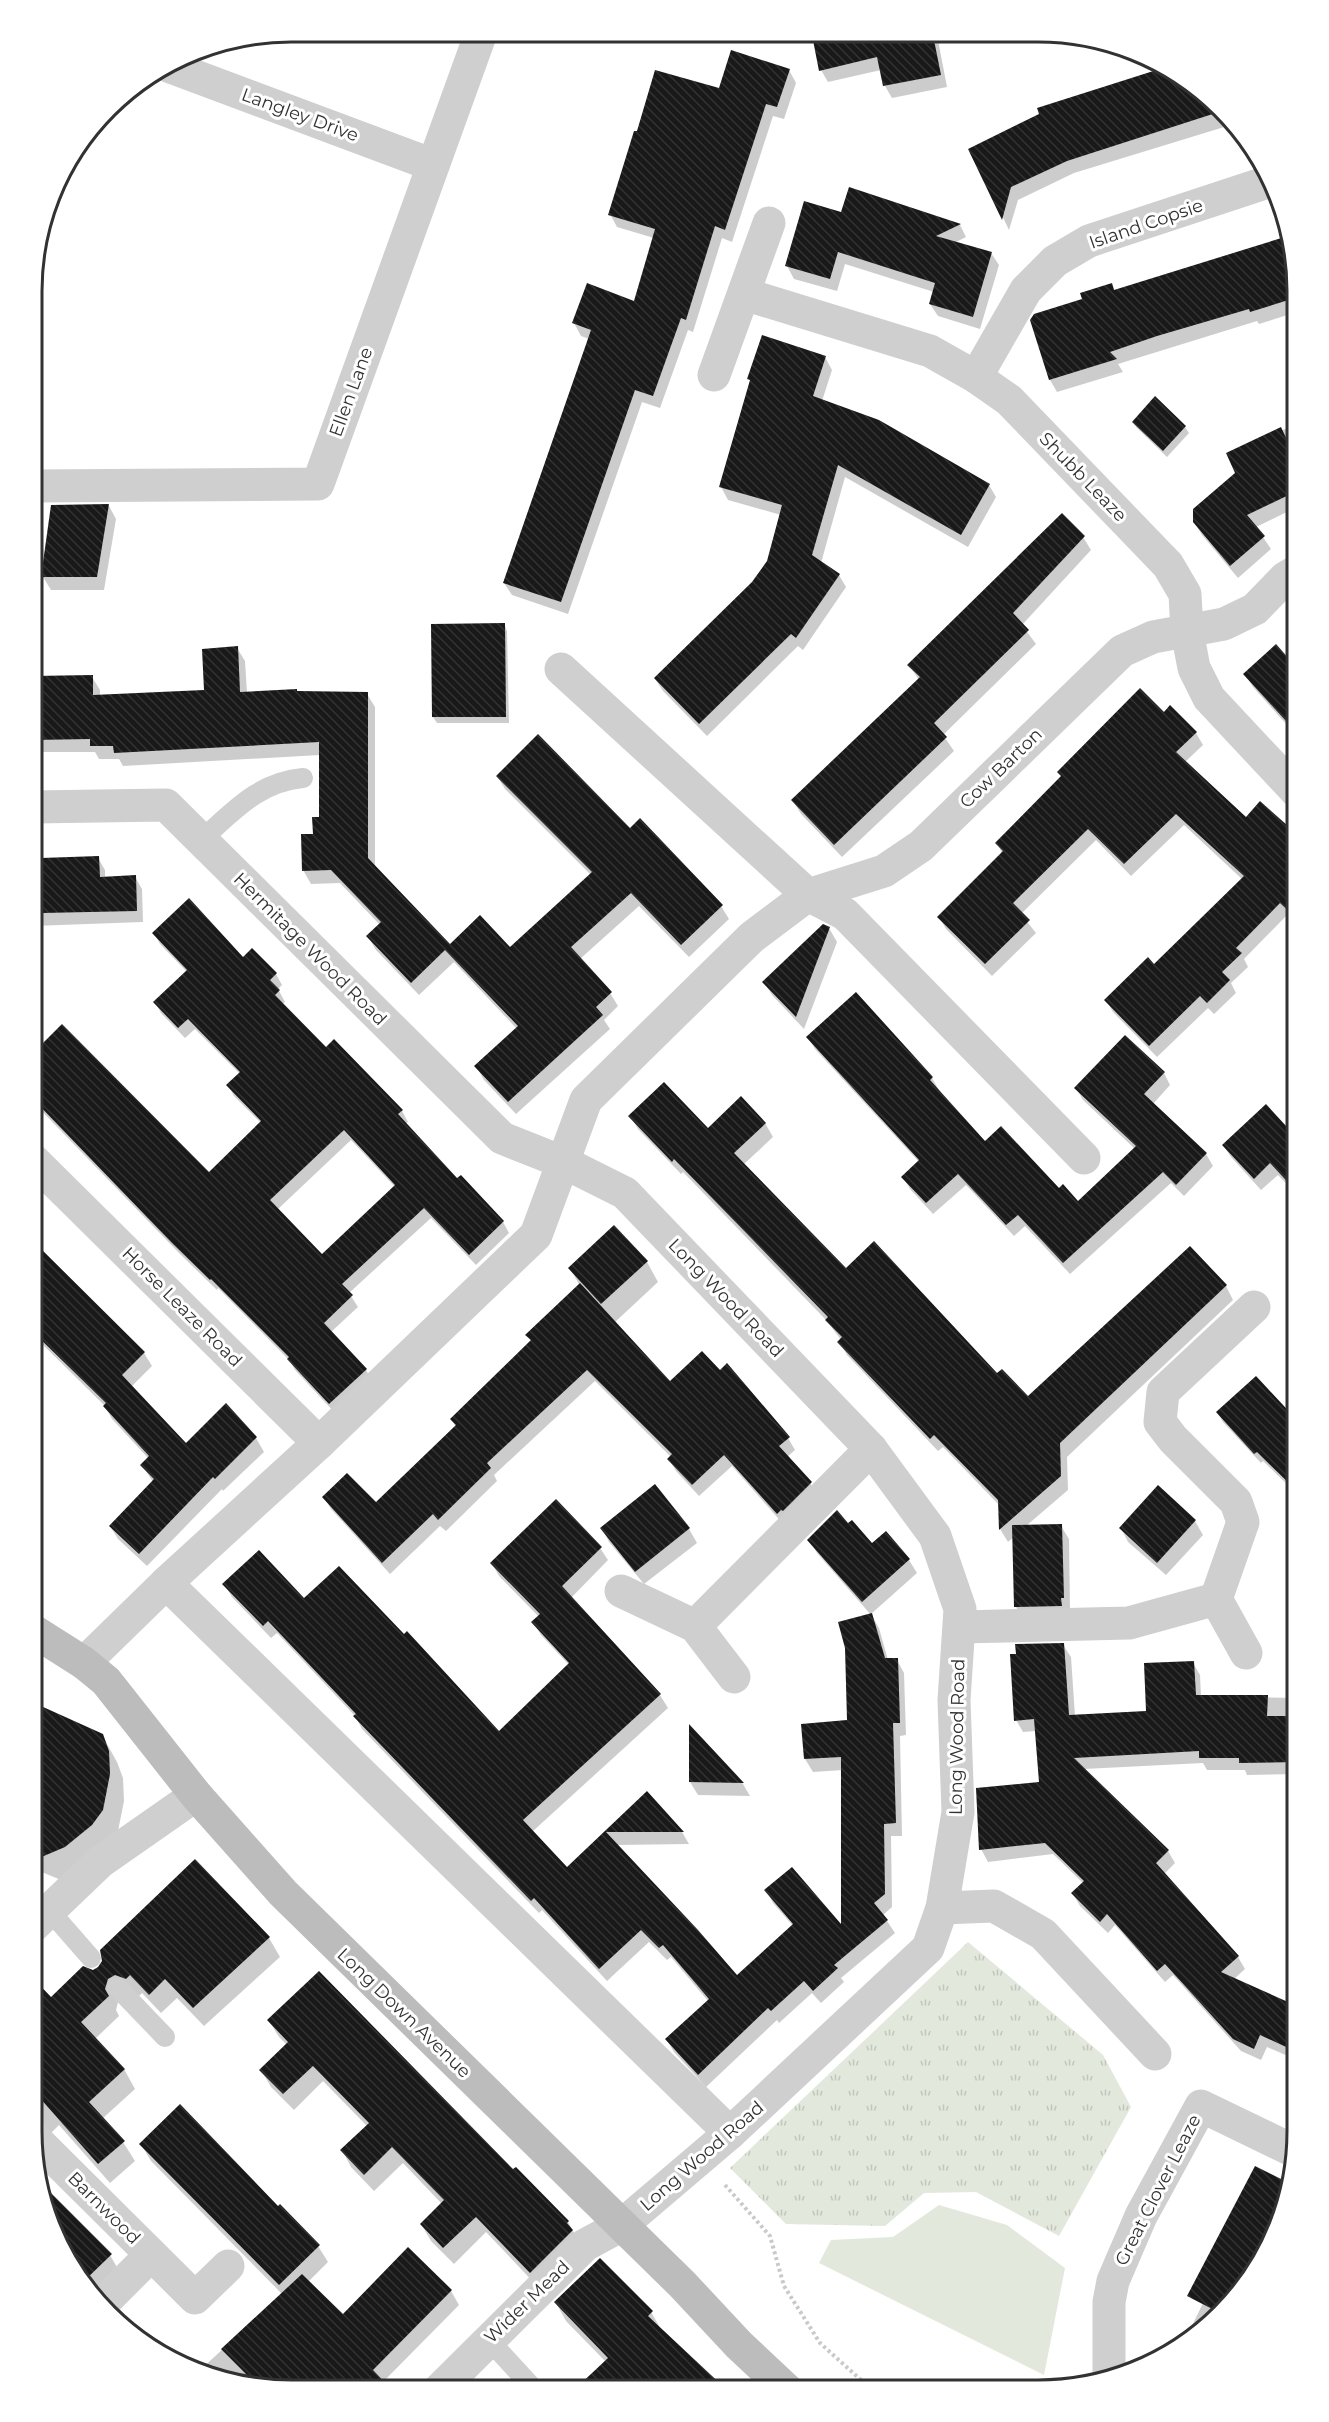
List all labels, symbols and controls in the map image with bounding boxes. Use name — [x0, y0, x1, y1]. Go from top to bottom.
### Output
street label: Langley Drive — [238, 84, 362, 146]
street label: Island Copsie — [1086, 194, 1206, 254]
street label: Ellen Lane — [325, 344, 377, 440]
street label: Shubb Leaze — [1035, 428, 1131, 526]
street label: Cow Barton — [955, 723, 1047, 813]
street label: Hermitage Wood Road — [229, 868, 391, 1030]
street label: Long Wood Road — [664, 1234, 788, 1362]
street label: Horse Leaze Road — [117, 1242, 247, 1372]
street label: Long Wood Road — [945, 1659, 969, 1815]
street label: Long Down Avenue — [333, 1943, 476, 2083]
street label: Long Wood Road — [636, 2096, 768, 2216]
street label: Great Clover Leaze — [1110, 2111, 1206, 2269]
street label: Barnwood — [63, 2167, 145, 2249]
street label: Wider Mead — [480, 2256, 574, 2348]

